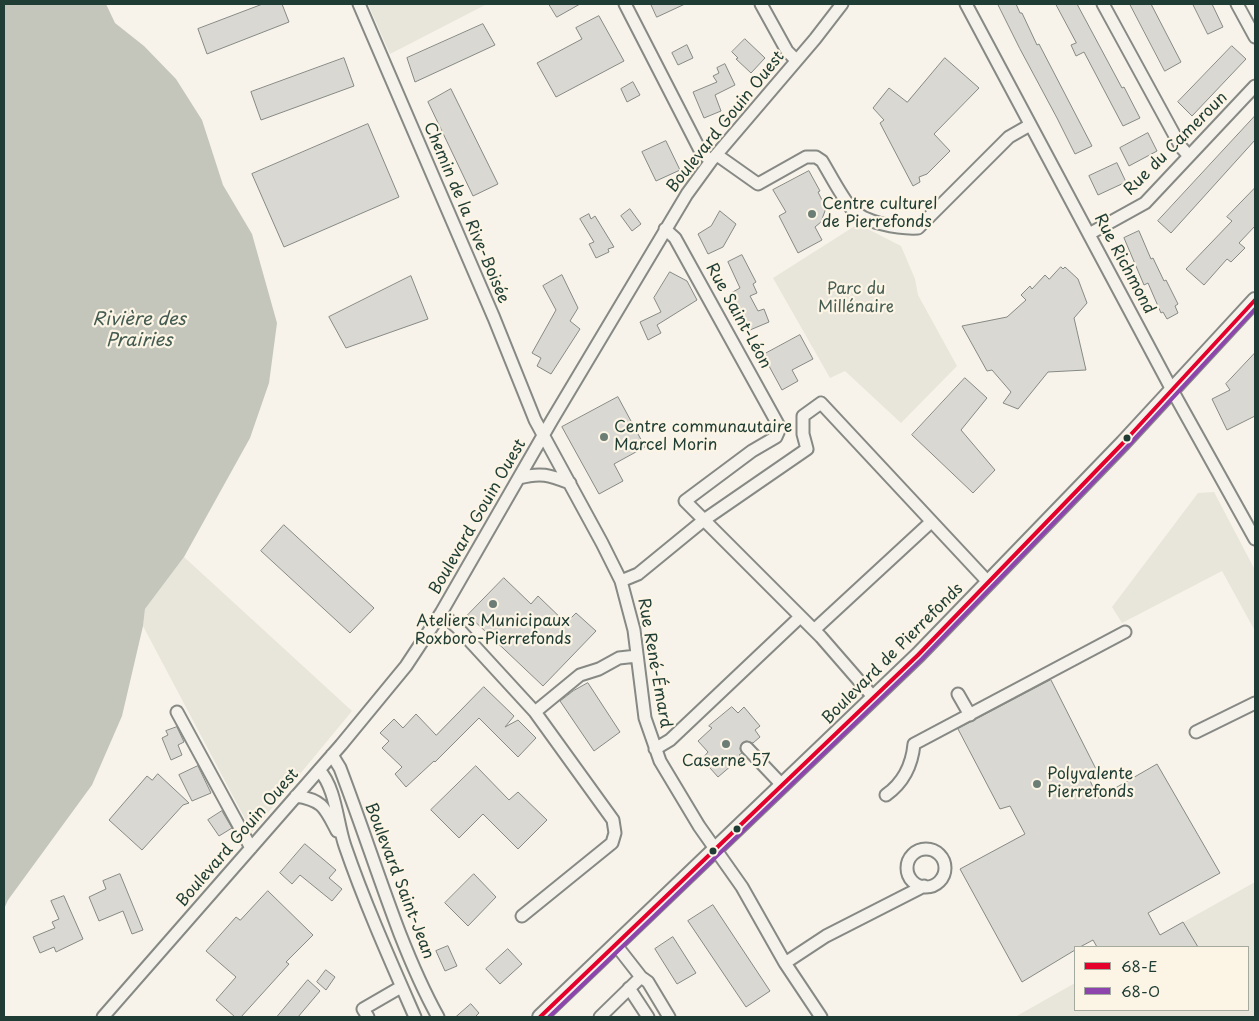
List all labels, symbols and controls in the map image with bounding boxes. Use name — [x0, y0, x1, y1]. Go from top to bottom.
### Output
street label: Boulevard Gouin Ouest — [663, 47, 789, 197]
street label: Rue du Cameroun — [1120, 88, 1232, 200]
street label: Chemin de la Rive-Boisée — [419, 120, 513, 306]
place label: Centre culturel de Pierrefonds — [822, 195, 937, 233]
marker: Centre culturel de Pierrefonds — [806, 208, 818, 220]
street label: Rue Richmond — [1090, 211, 1158, 317]
street label: Rue Saint-Léon — [701, 260, 775, 372]
park label: Parc du Millénaire — [818, 280, 894, 318]
water label: Rivière des Prairies — [92, 309, 186, 352]
place label: Centre communautaire Marcel Morin — [614, 418, 792, 456]
marker: Centre communautaire Marcel Morin — [598, 431, 610, 443]
unlabelled marker — [1122, 433, 1132, 443]
street label: Boulevard Gouin Ouest — [426, 436, 530, 598]
street label: Boulevard de Pierrefonds — [819, 580, 967, 728]
street label: Rue René-Émard — [633, 597, 675, 729]
marker: Ateliers Municipaux Roxboro-Pierrefonds — [487, 598, 499, 610]
place label: Ateliers Municipaux Roxboro-Pierrefonds — [415, 612, 571, 650]
marker: Caserne 57 — [720, 738, 732, 750]
place label: Caserne 57 — [682, 752, 770, 772]
street label: Boulevard Gouin Ouest — [173, 765, 303, 911]
place label: Polyvalente Pierrefonds — [1047, 765, 1134, 803]
marker: Polyvalente Pierrefonds — [1031, 778, 1043, 790]
street label: Boulevard Saint-Jean — [360, 800, 438, 962]
unlabelled marker — [732, 824, 742, 834]
unlabelled marker — [708, 846, 718, 856]
legend — [1074, 946, 1249, 1011]
text: 68-E — [1121, 954, 1157, 977]
text: 68-O — [1121, 979, 1160, 1002]

